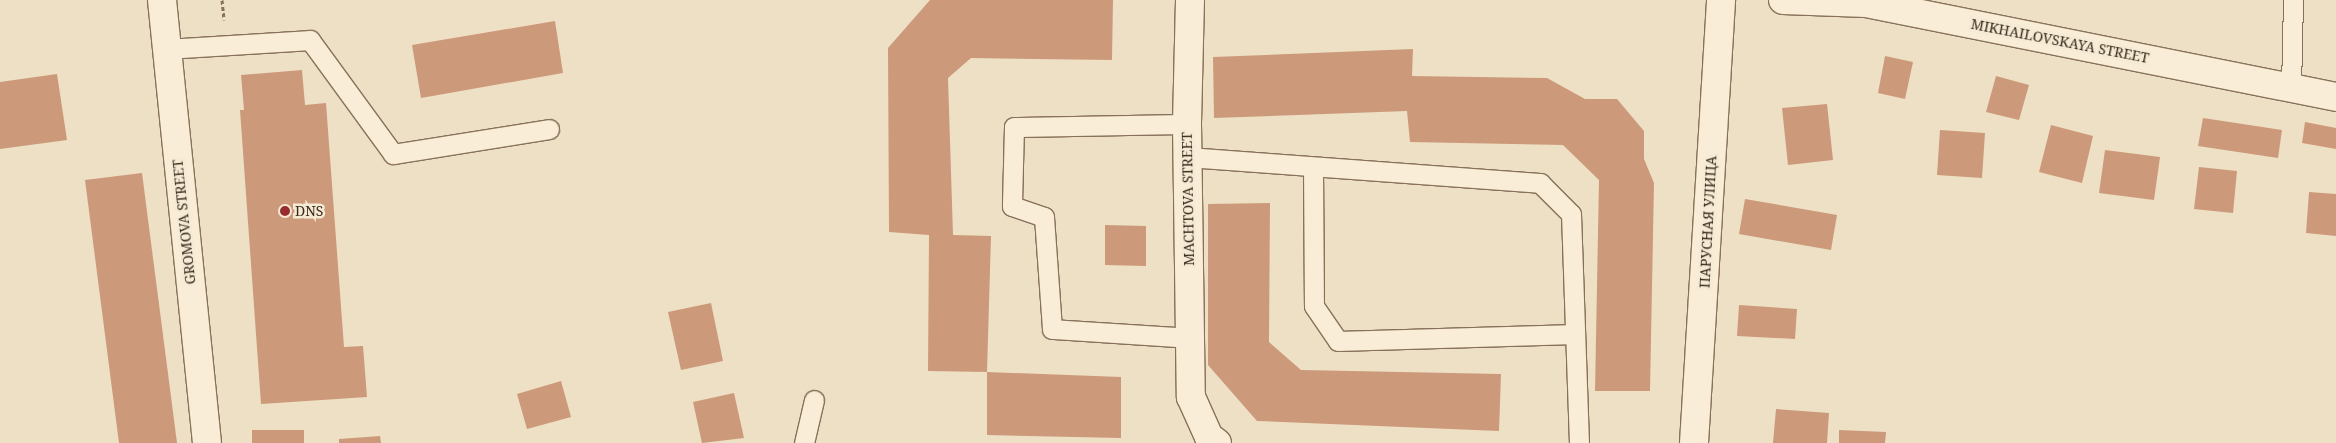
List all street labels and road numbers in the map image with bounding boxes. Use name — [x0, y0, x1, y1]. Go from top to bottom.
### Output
street label: MIKHAILOVSKAYA STREET — [1969, 15, 2151, 67]
street label: MACHTOVA STREET — [1178, 132, 1198, 266]
street label: ПАРУСНАЯ УЛИЦА — [1696, 155, 1720, 289]
street label: GROMOVA STREET — [169, 159, 199, 285]

